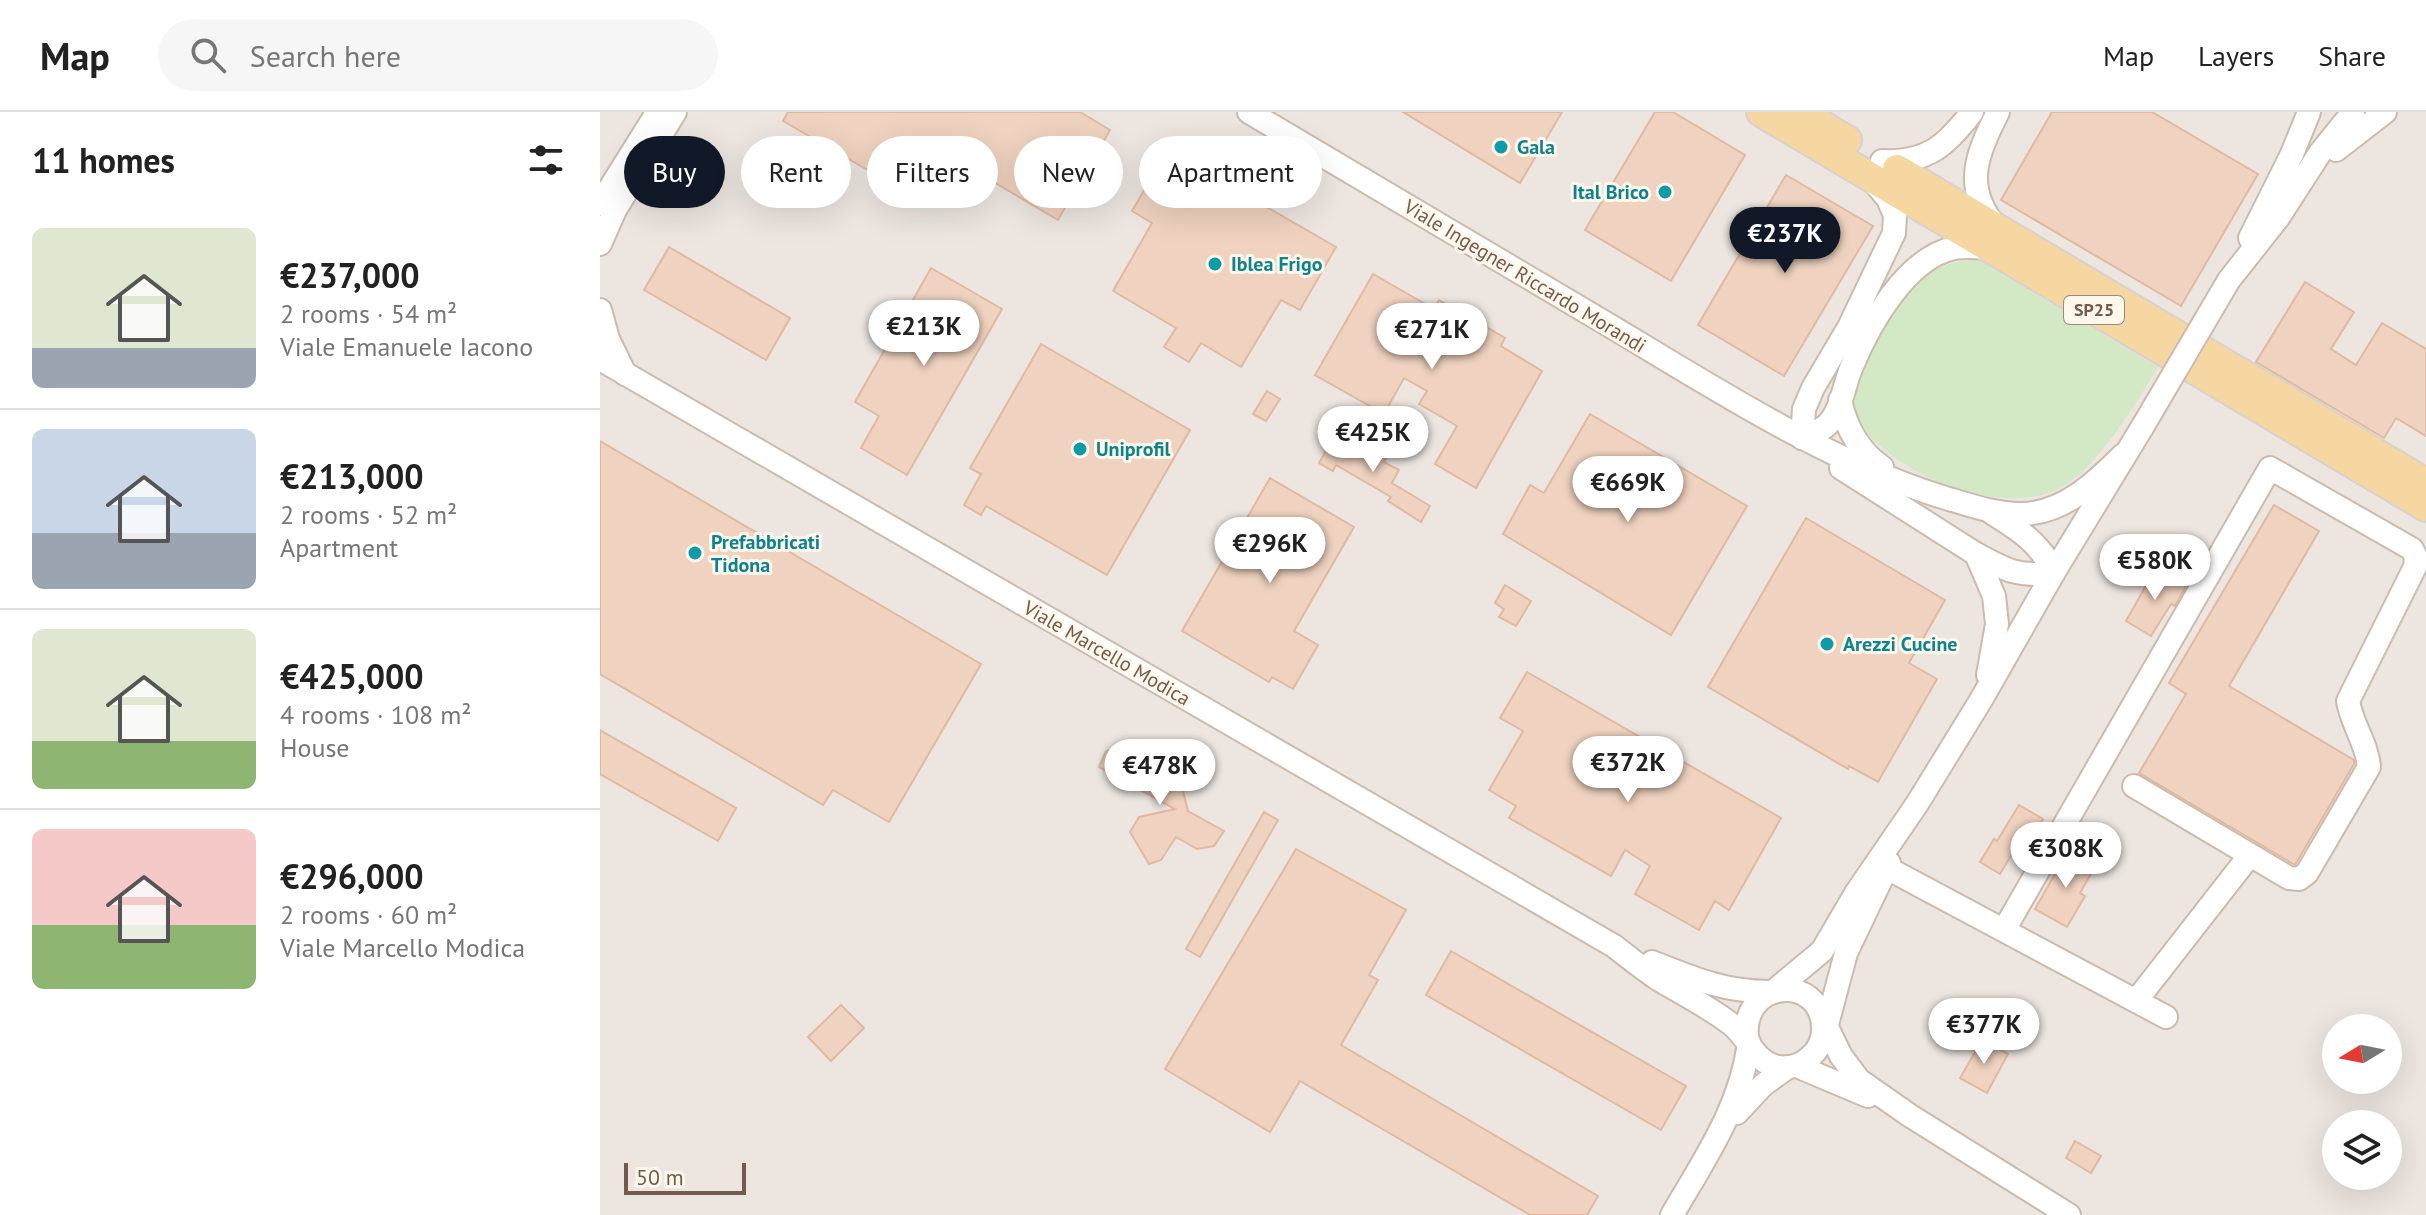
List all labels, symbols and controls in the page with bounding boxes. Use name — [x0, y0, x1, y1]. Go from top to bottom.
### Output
search box — [158, 19, 718, 91]
text: Map — [40, 31, 110, 80]
icon: search — [186, 33, 230, 77]
text: Search here — [250, 36, 401, 75]
text: Map — [2103, 37, 2154, 74]
text: Layers — [2198, 37, 2274, 74]
text: Share — [2318, 37, 2386, 74]
place label: Gala — [1517, 134, 1555, 160]
chip: Buy — [624, 136, 725, 208]
chip: Rent — [741, 136, 851, 208]
chip: Filters — [867, 136, 998, 208]
chip: New — [1014, 136, 1123, 208]
chip: Apartment — [1139, 136, 1322, 208]
text: 11 homes — [32, 138, 175, 182]
icon: filters — [524, 138, 568, 182]
marker: Gala — [1492, 138, 1510, 156]
place label: Ital Brico — [1572, 179, 1649, 205]
marker: Ital Brico — [1656, 183, 1674, 201]
street label: Viale Ingegner Riccardo Morandi — [1398, 193, 1651, 359]
pin: €237K — [1729, 207, 1841, 275]
text: €237K — [1747, 216, 1823, 249]
place label: Iblea Frigo — [1231, 251, 1323, 277]
text: €237,000 — [280, 253, 419, 297]
marker: Iblea Frigo — [1206, 255, 1224, 273]
icon: home — [96, 260, 192, 356]
road number: SP25 — [2064, 296, 2124, 324]
text: 2 rooms · 54 m² — [280, 297, 457, 330]
pin: €213K — [868, 300, 980, 368]
pin: €271K — [1376, 303, 1488, 371]
text: €213K — [886, 309, 962, 342]
text: €271K — [1394, 312, 1470, 345]
text: Viale Emanuele Iacono — [280, 330, 533, 363]
pin: €425K — [1317, 406, 1429, 474]
text: €425K — [1335, 415, 1411, 448]
place label: Uniprofil — [1096, 436, 1170, 462]
marker: Uniprofil — [1071, 440, 1089, 458]
text: €213,000 — [280, 454, 424, 498]
pin: €669K — [1572, 456, 1684, 524]
icon: home — [96, 461, 192, 557]
text: €669K — [1590, 465, 1666, 498]
text: 2 rooms · 52 m² — [280, 498, 457, 531]
pin: €296K — [1214, 517, 1326, 585]
text: €296K — [1232, 526, 1308, 559]
place label: Prefabbricati Tidona — [711, 529, 820, 578]
text: Apartment — [280, 531, 398, 564]
pin: €580K — [2099, 534, 2211, 602]
text: €580K — [2117, 543, 2193, 576]
marker: Prefabbricati Tidona — [686, 544, 704, 562]
street label: Viale Marcello Modica — [1018, 594, 1195, 711]
place label: Arezzi Cucine — [1843, 631, 1958, 657]
marker: Arezzi Cucine — [1818, 635, 1836, 653]
text: €425,000 — [280, 654, 424, 698]
icon: home — [96, 661, 192, 757]
text: 4 rooms · 108 m² — [280, 698, 472, 731]
text: House — [280, 731, 350, 764]
pin: €372K — [1572, 736, 1684, 804]
pin: €478K — [1104, 739, 1216, 807]
text: €372K — [1590, 745, 1666, 778]
text: €478K — [1122, 748, 1198, 781]
pin: €308K — [2010, 822, 2122, 890]
text: €308K — [2028, 831, 2104, 864]
text: €296,000 — [280, 854, 424, 898]
icon: home — [96, 861, 192, 957]
text: 2 rooms · 60 m² — [280, 898, 457, 931]
text: Viale Marcello Modica — [280, 931, 525, 964]
pin: €377K — [1928, 998, 2040, 1066]
text: €377K — [1946, 1007, 2022, 1040]
north arrow — [2322, 1014, 2402, 1094]
map controls — [2322, 1014, 2402, 1190]
button: layers — [2322, 1110, 2402, 1190]
scale bar — [624, 1159, 746, 1195]
text: 50 m — [636, 1163, 684, 1191]

